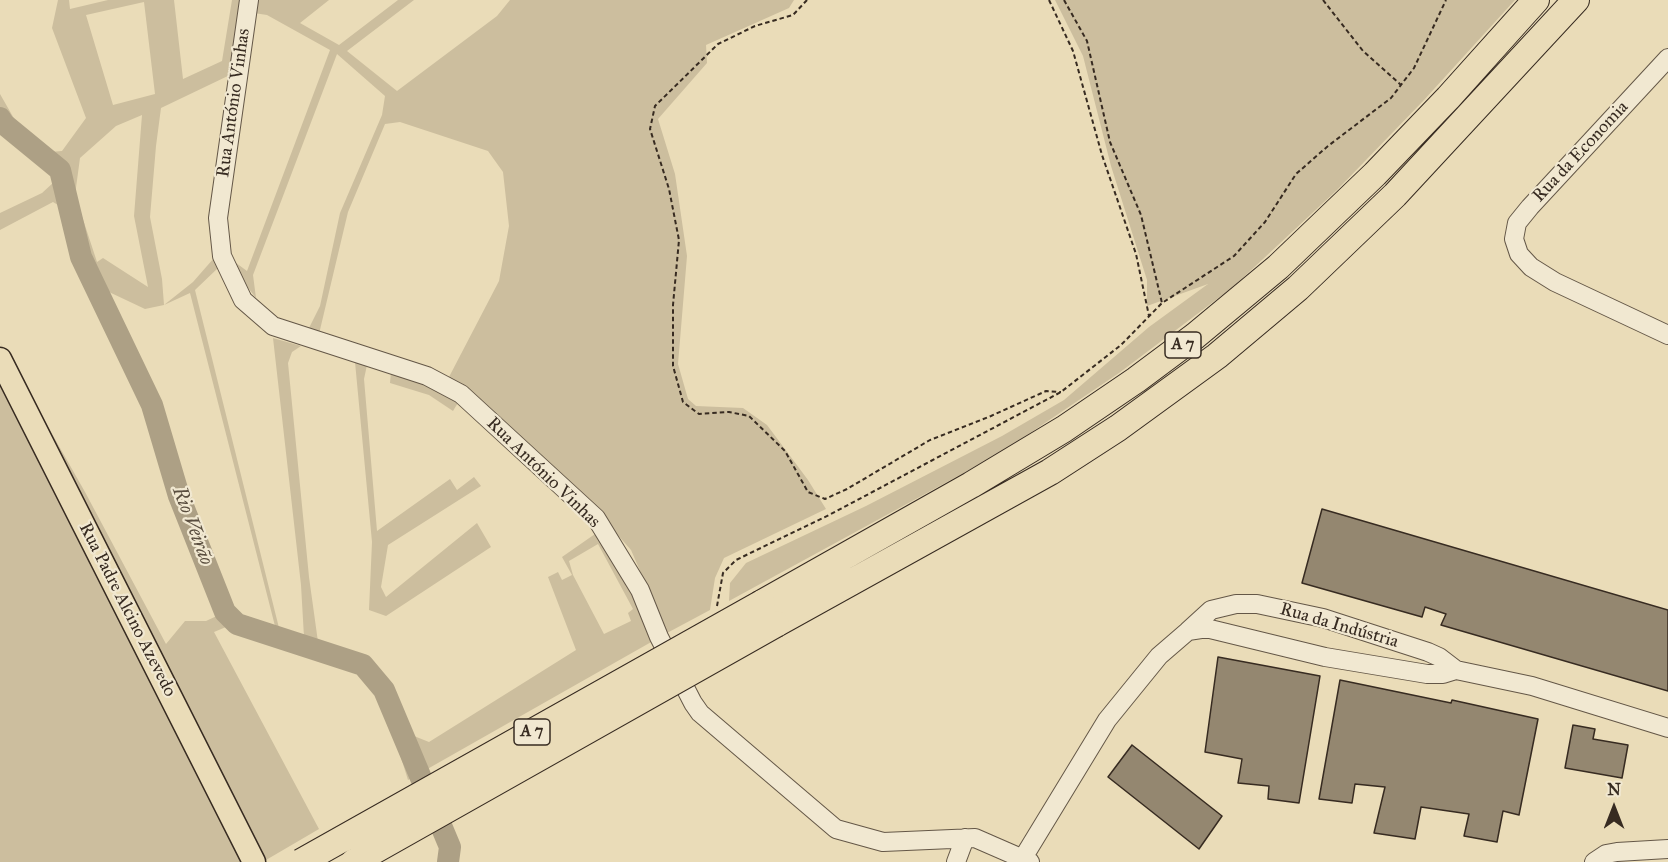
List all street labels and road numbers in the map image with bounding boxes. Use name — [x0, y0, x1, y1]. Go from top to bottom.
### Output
street label: Rua António Vinhas — [213, 27, 255, 179]
street label: Rua da Economia — [1529, 97, 1633, 207]
road number: A 7 — [1165, 332, 1201, 358]
street label: Rua António Vinhas — [482, 413, 604, 533]
street label: Rua Padre Alcino Azevedo — [74, 519, 180, 701]
street label: Rua da Indústria — [1277, 599, 1401, 653]
road number: A 7 — [514, 719, 550, 745]

